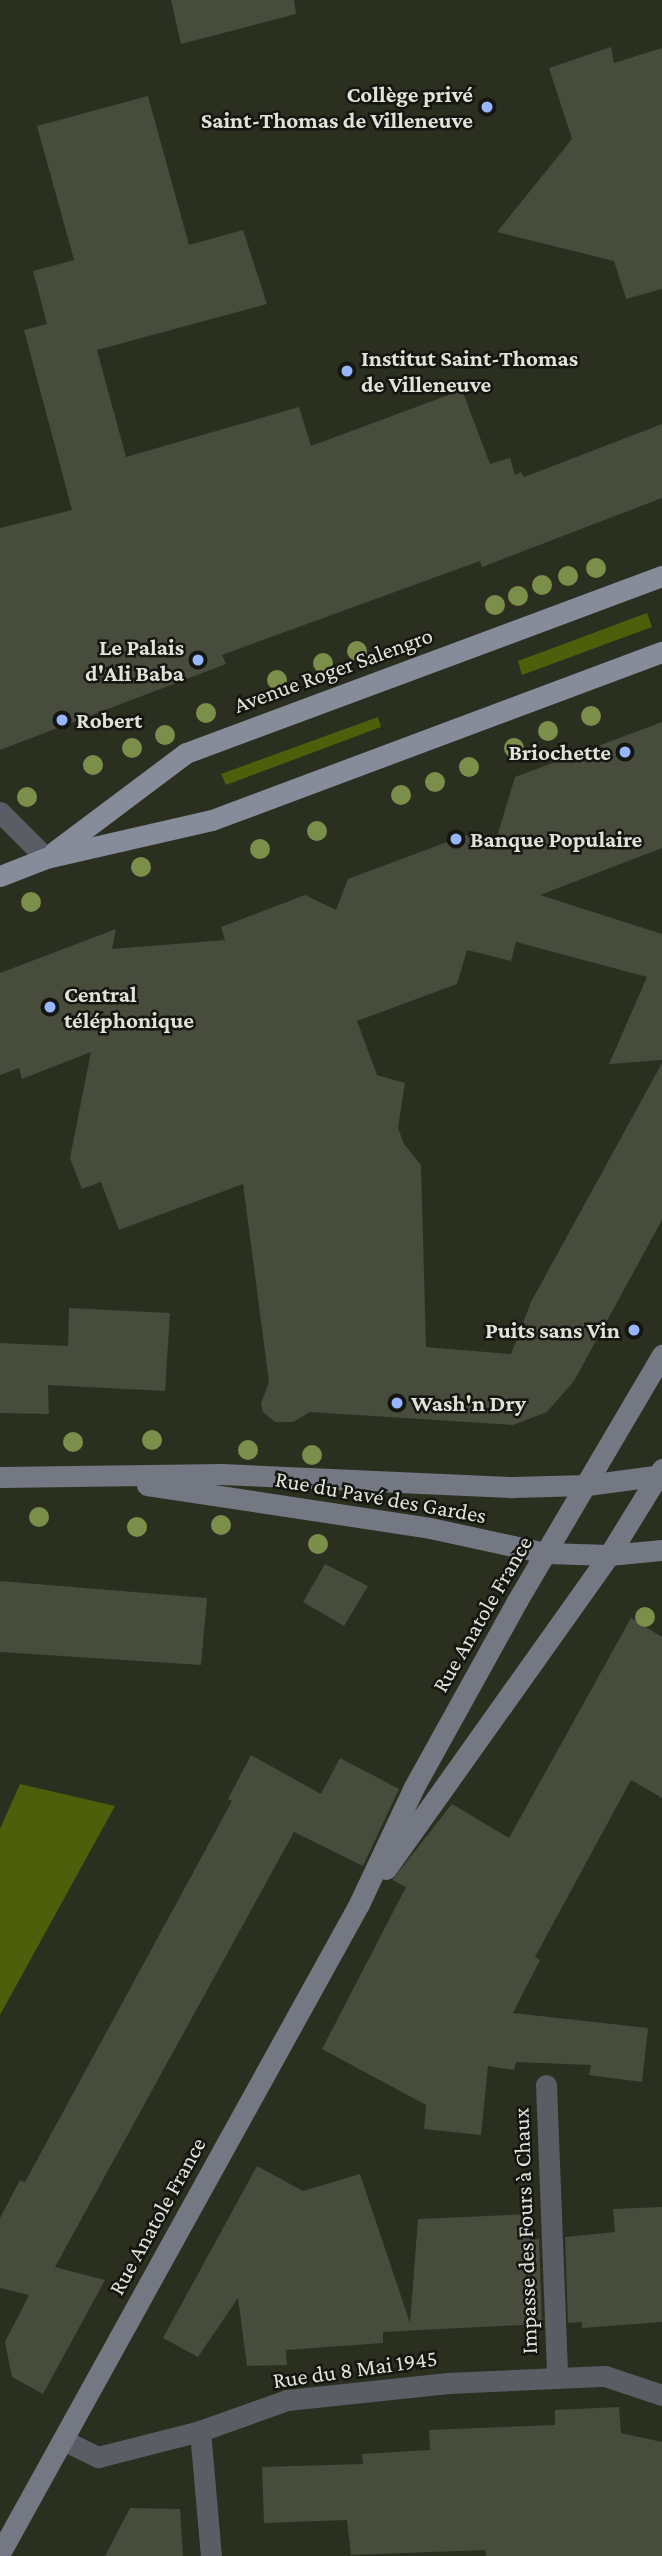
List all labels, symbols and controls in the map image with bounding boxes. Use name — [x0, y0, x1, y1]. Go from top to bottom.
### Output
place label: Collège privé Saint-Thomas de Villeneuve — [201, 80, 473, 134]
marker: Collège privé Saint-Thomas de Villeneuve — [479, 99, 495, 115]
place label: Institut Saint-Thomas de Villeneuve — [361, 344, 578, 398]
marker: Institut Saint-Thomas de Villeneuve — [339, 363, 355, 379]
street label: Avenue Roger Salengro — [230, 621, 436, 719]
place label: Le Palais d'Ali Baba — [85, 633, 184, 687]
marker: Le Palais d'Ali Baba — [190, 652, 206, 668]
place label: Robert — [76, 706, 142, 734]
marker: Robert — [54, 712, 70, 728]
place label: Briochette — [509, 738, 611, 766]
marker: Briochette — [617, 744, 633, 760]
place label: Banque Populaire — [470, 825, 642, 853]
marker: Banque Populaire — [448, 831, 464, 847]
place label: Central téléphonique — [64, 980, 194, 1034]
marker: Central téléphonique — [42, 999, 58, 1015]
place label: Puits sans Vin — [485, 1316, 620, 1344]
marker: Puits sans Vin — [626, 1322, 642, 1338]
place label: Wash'n Dry — [411, 1389, 526, 1417]
marker: Wash'n Dry — [389, 1395, 405, 1411]
street label: Rue du Pavé des Gardes — [273, 1465, 489, 1529]
street label: Rue Anatole France — [426, 1531, 538, 1697]
street label: Impasse des Fours à Chaux — [507, 2107, 543, 2355]
street label: Rue Anatole France — [102, 2132, 212, 2300]
street label: Rue du 8 Mai 1945 — [271, 2344, 439, 2394]

